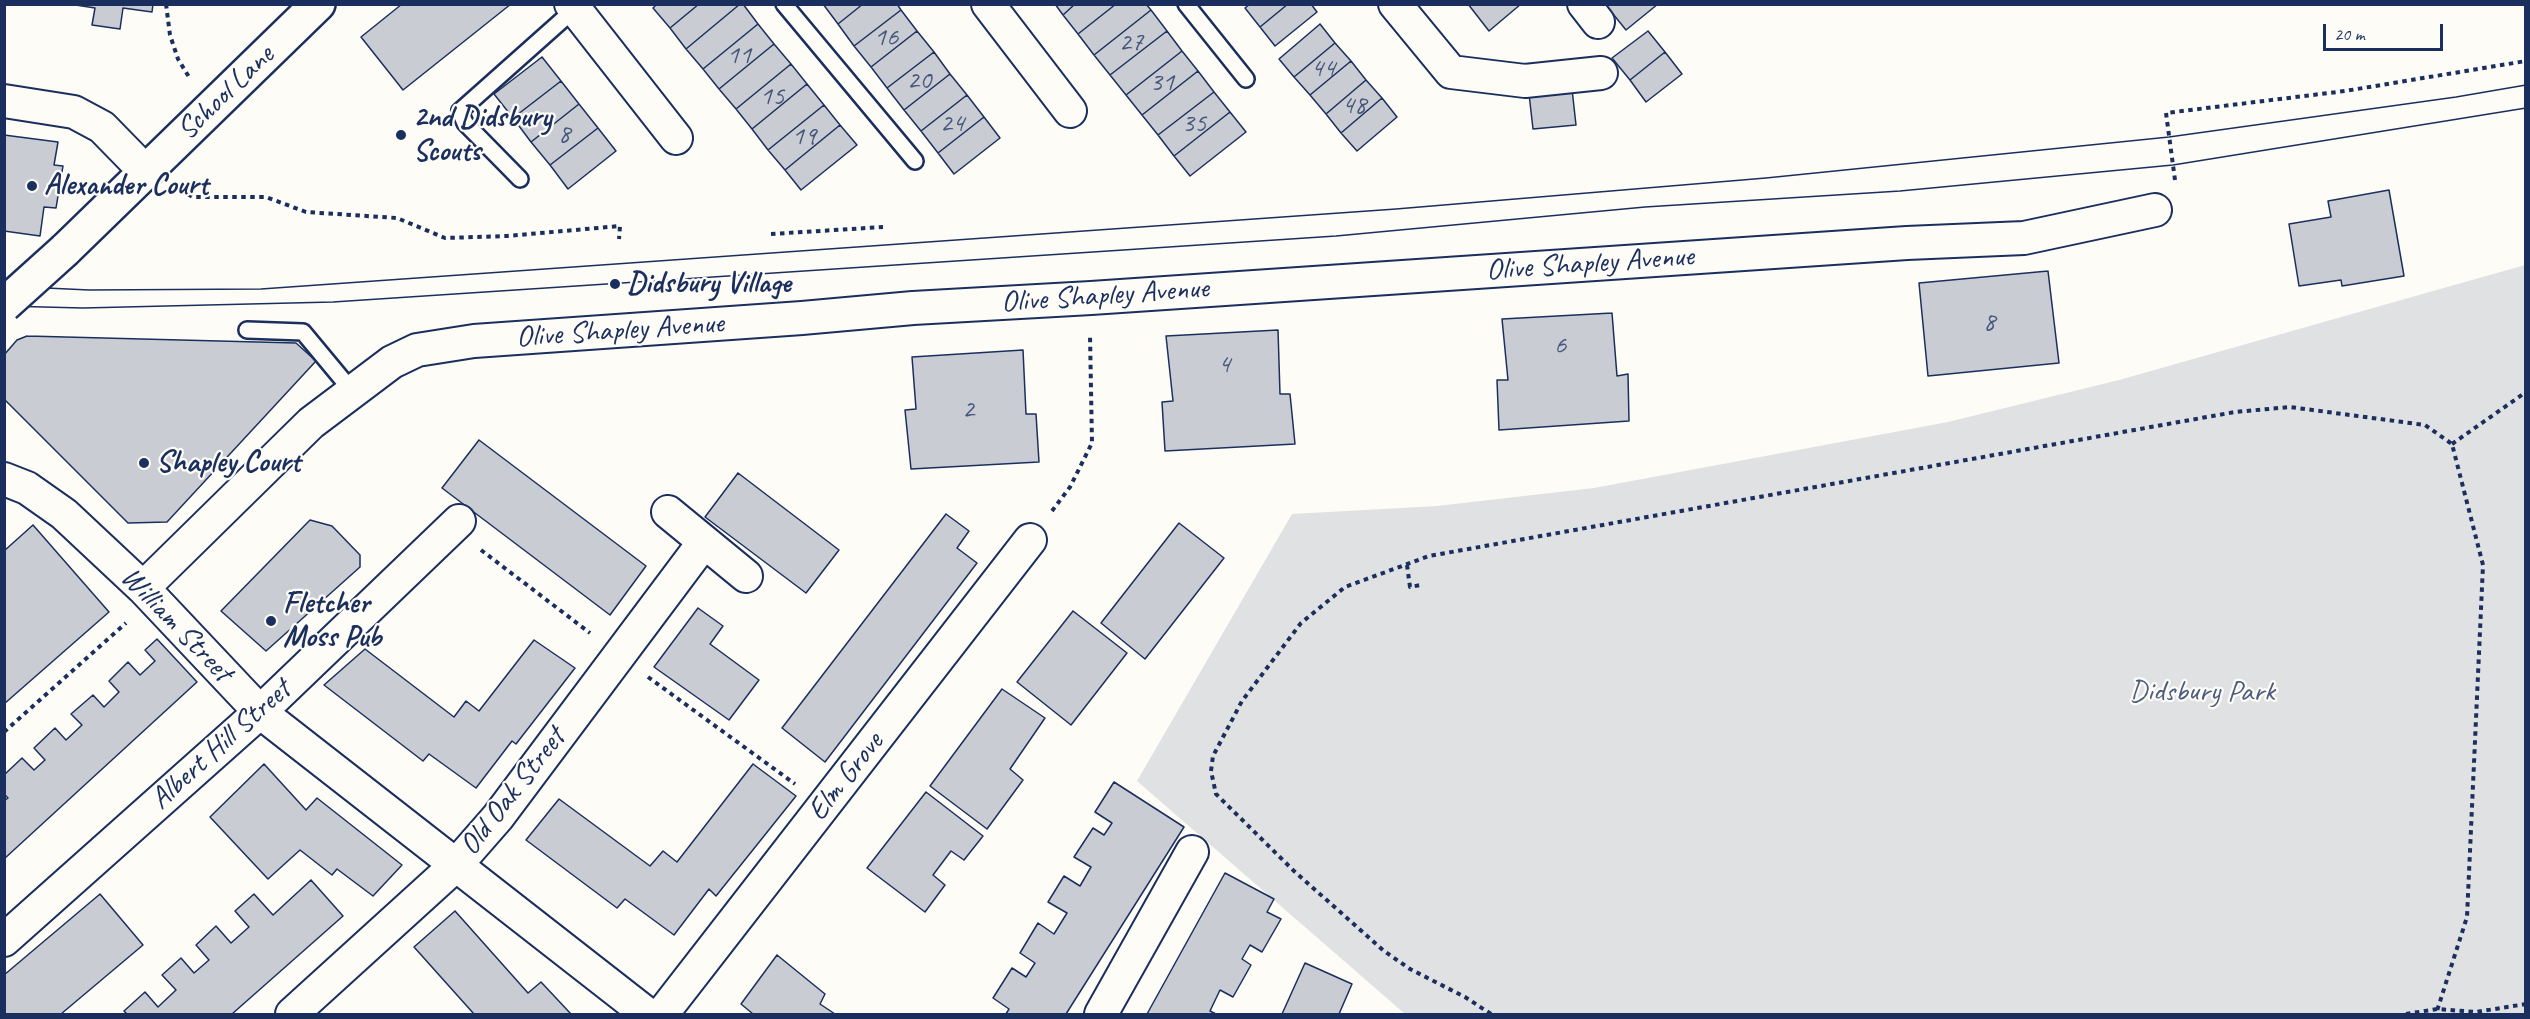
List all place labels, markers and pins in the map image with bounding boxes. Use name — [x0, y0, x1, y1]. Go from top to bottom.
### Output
place label: 2nd Didsbury Scouts — [413, 100, 552, 170]
marker: 2nd Didsbury Scouts — [394, 128, 408, 142]
place label: Alexander Court — [44, 168, 208, 204]
marker: Alexander Court — [25, 179, 39, 193]
place label: Didsbury Village — [627, 266, 791, 302]
marker: Didsbury Village — [608, 277, 622, 291]
place label: Shapley Court — [156, 445, 300, 481]
marker: Shapley Court — [137, 456, 151, 470]
place label: Fletcher Moss Pub — [283, 586, 381, 656]
marker: Fletcher Moss Pub — [264, 614, 278, 628]

